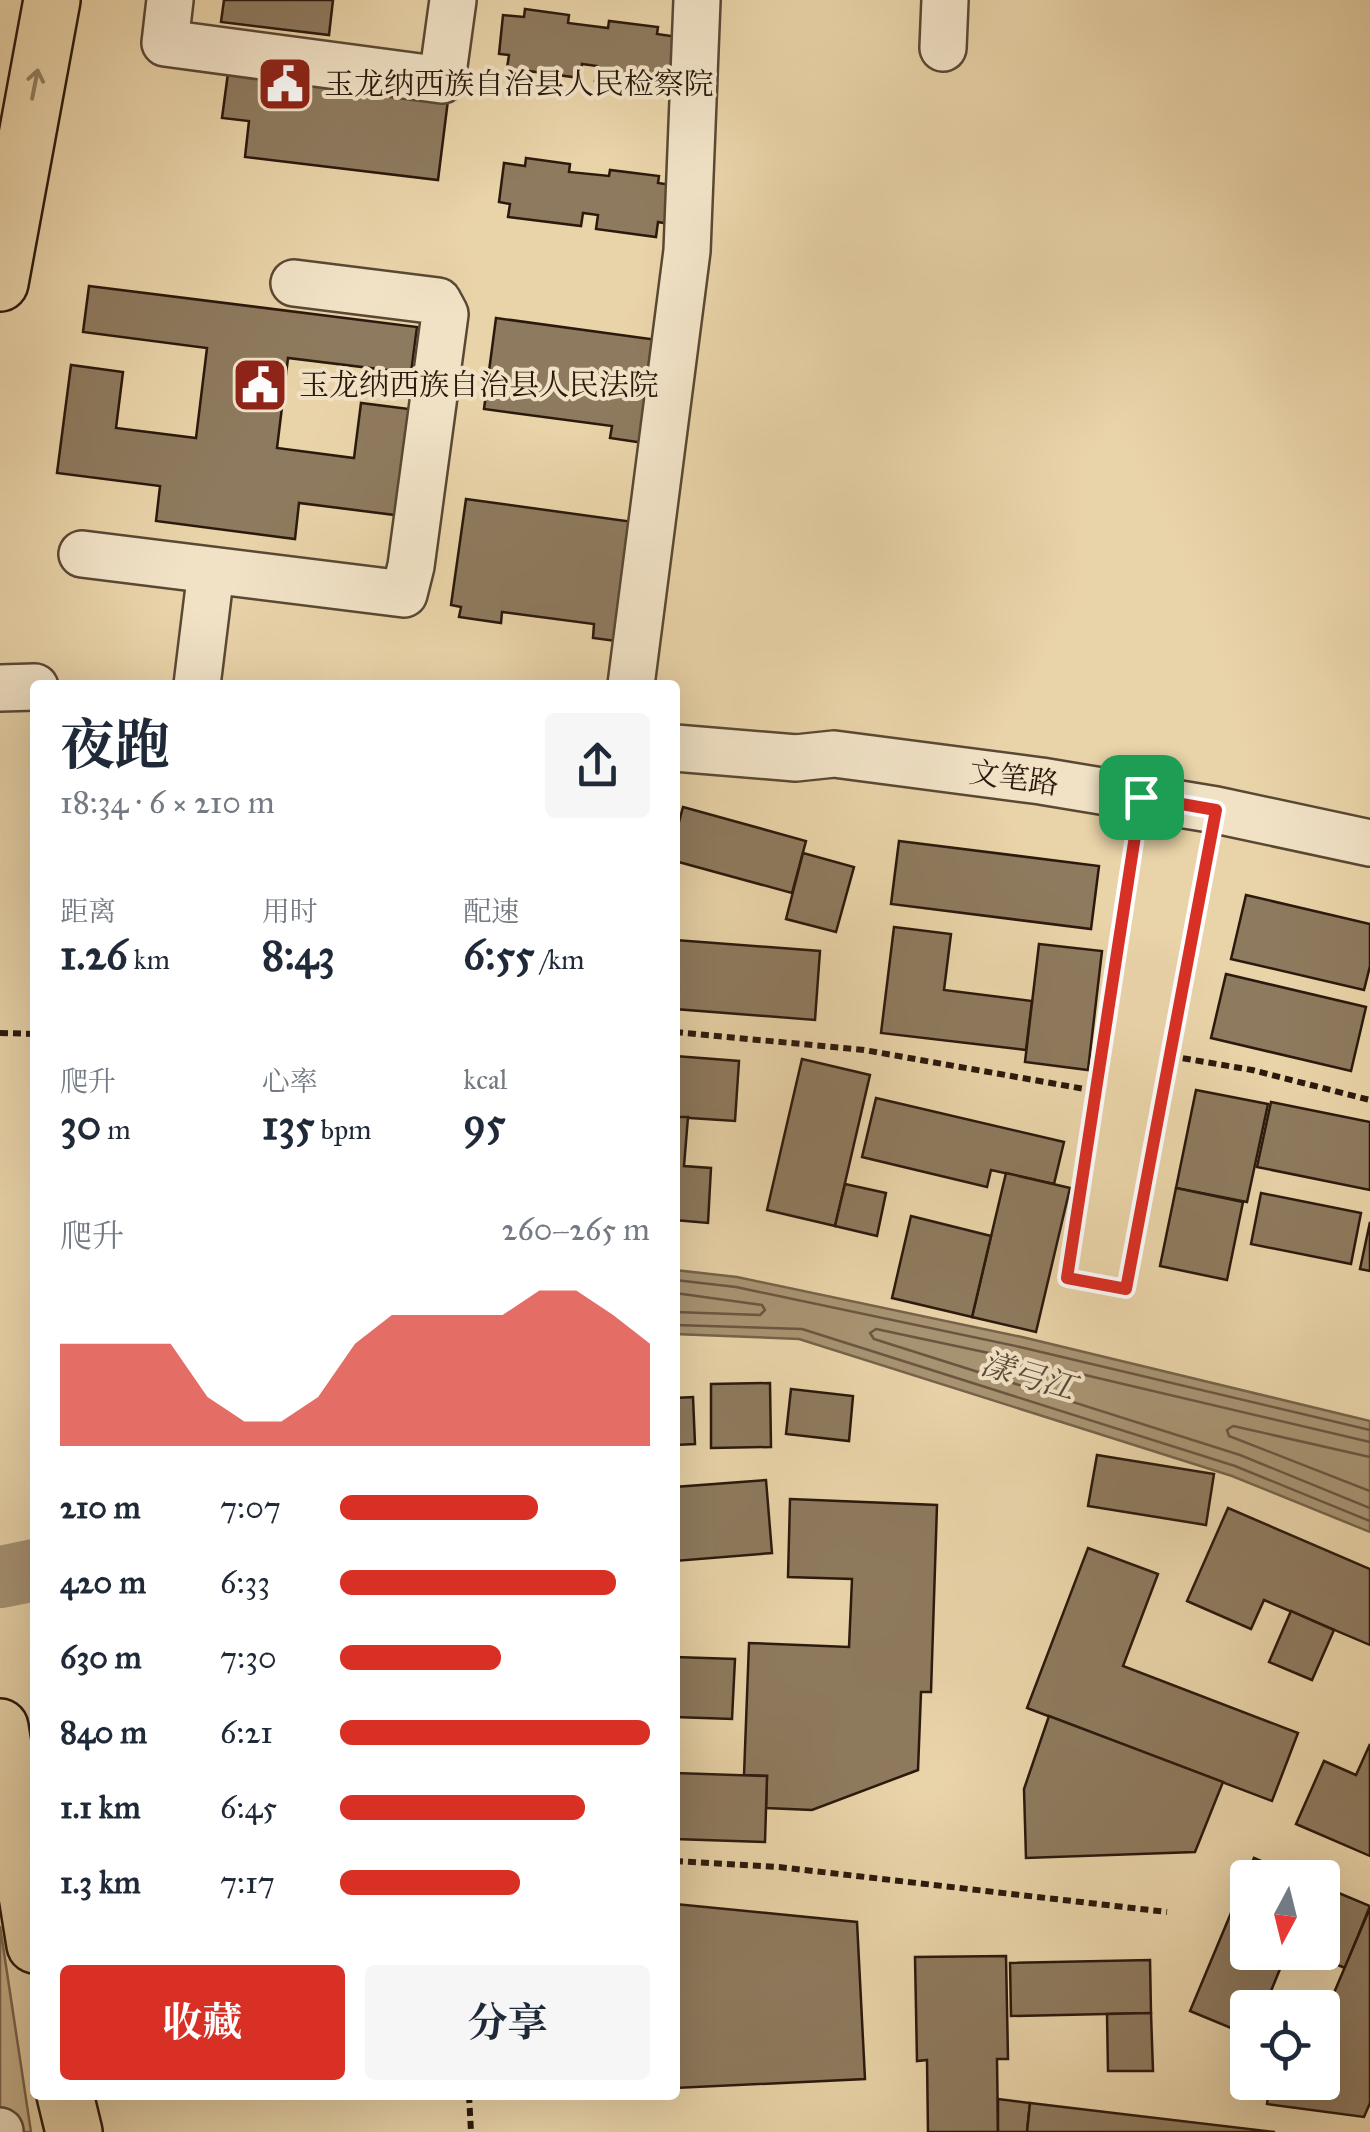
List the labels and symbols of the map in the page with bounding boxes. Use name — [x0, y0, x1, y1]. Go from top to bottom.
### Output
public building icon: 玉龙纳西族自治县人民检察院 — [255, 54, 315, 114]
place label: 玉龙纳西族自治县人民检察院 — [324, 66, 714, 102]
one-way arrow — [26, 68, 45, 101]
public building icon: 玉龙纳西族自治县人民法院 — [230, 355, 290, 415]
place label: 玉龙纳西族自治县人民法院 — [299, 367, 659, 403]
street label: 文笔路 — [967, 754, 1061, 802]
pin — [1099, 755, 1184, 840]
water label: 漾弓江 — [976, 1344, 1083, 1409]
north arrow — [1230, 1860, 1340, 1970]

